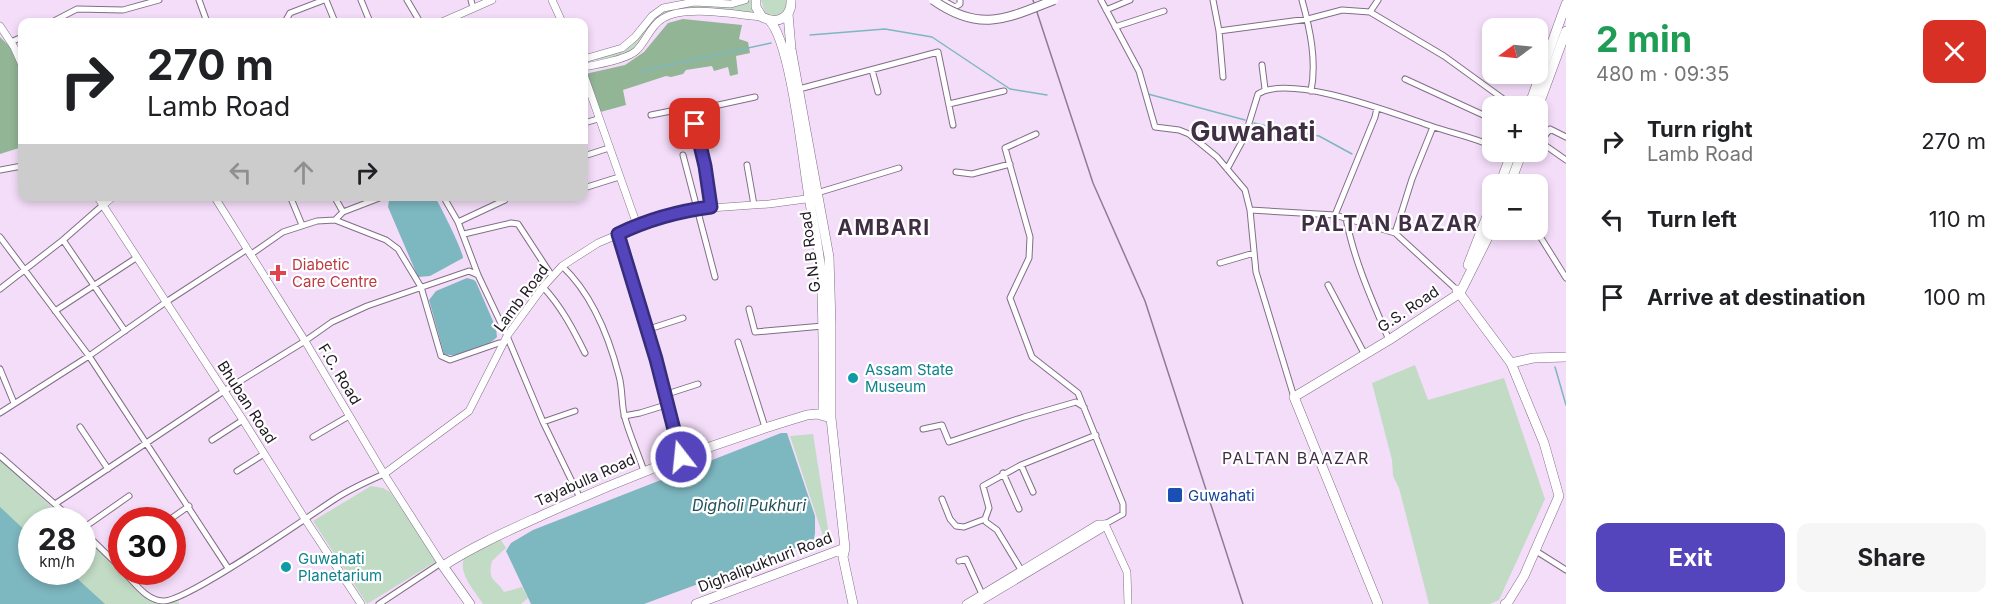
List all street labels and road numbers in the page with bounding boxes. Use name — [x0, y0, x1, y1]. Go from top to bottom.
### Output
street label: G.N.B Road — [796, 210, 824, 294]
street label: Lamb Road — [489, 260, 553, 336]
street label: G.S. Road — [1374, 282, 1442, 336]
street label: F.C. Road — [314, 340, 366, 408]
street label: Bhuban Road — [213, 357, 281, 447]
street label: Tayabulla Road — [532, 449, 638, 511]
street label: Dighalipukhuri Road — [695, 528, 835, 596]

